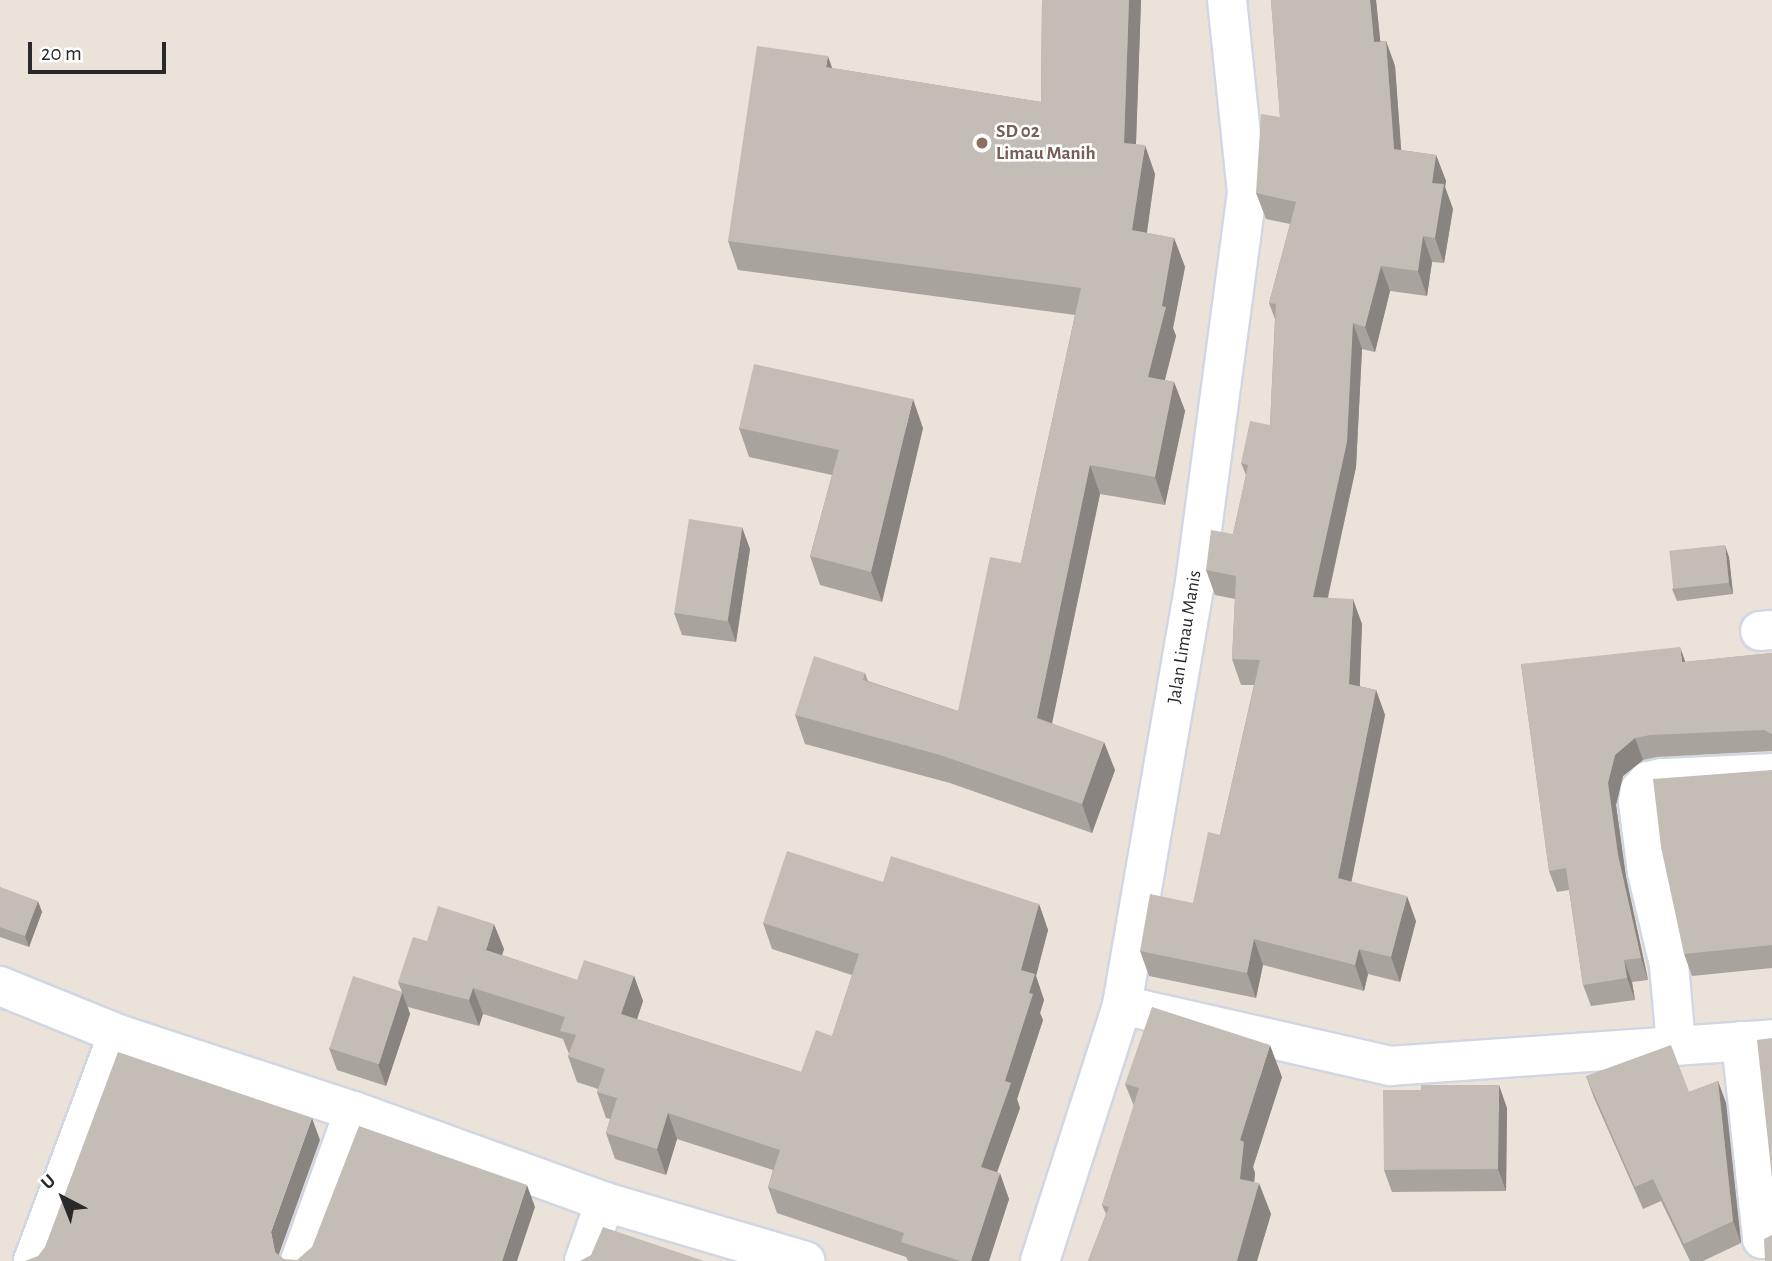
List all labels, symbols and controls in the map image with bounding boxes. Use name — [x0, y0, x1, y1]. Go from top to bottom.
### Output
scale bar — [32, 28, 170, 72]
text: 20 m — [41, 43, 82, 64]
place label: SD 02 Limau Manih — [996, 121, 1096, 165]
marker: SD 02 Limau Manih — [974, 135, 990, 151]
street label: Jalan Limau Manis — [1163, 569, 1207, 705]
north arrow — [28, 1163, 98, 1233]
text: U — [38, 1171, 59, 1193]

